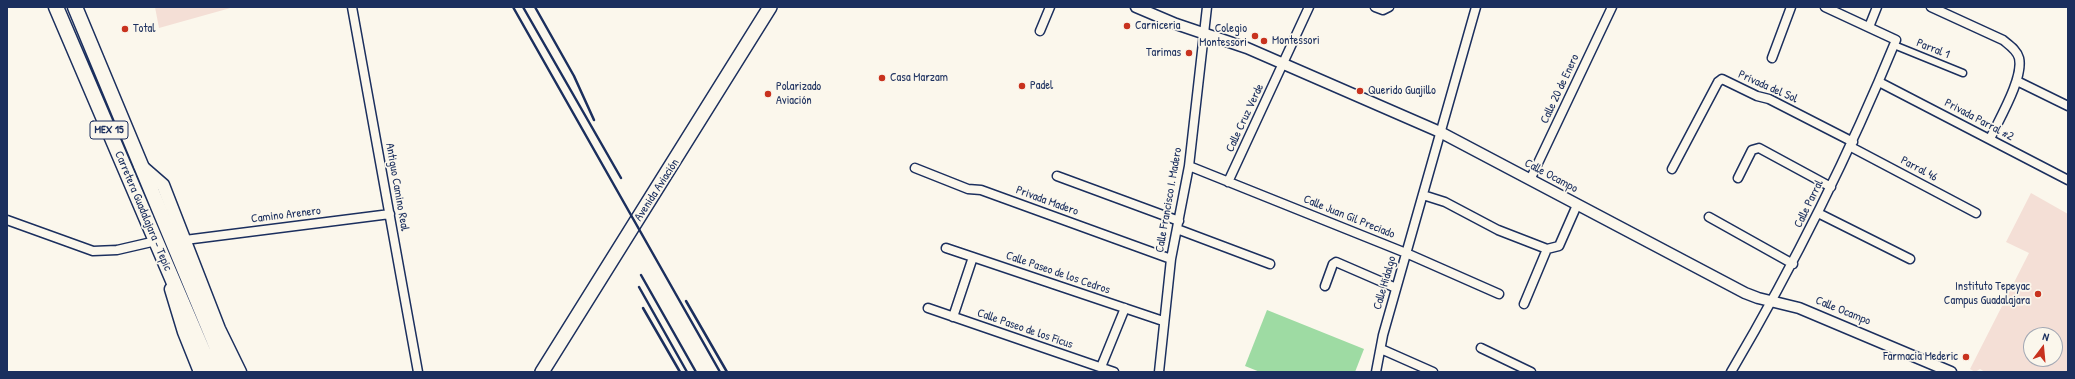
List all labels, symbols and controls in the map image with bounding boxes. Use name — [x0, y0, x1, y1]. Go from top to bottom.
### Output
place label: Carniceria — [1135, 19, 1180, 33]
marker: Carniceria — [1122, 21, 1132, 31]
place label: Total — [133, 22, 155, 36]
place label: Colegio Montessori — [1199, 22, 1247, 50]
marker: Total — [120, 24, 130, 34]
marker: Colegio Montessori — [1250, 31, 1260, 41]
place label: Montessori — [1272, 34, 1320, 48]
marker: Montessori — [1259, 36, 1269, 46]
street label: Parral 1 — [1914, 36, 1952, 62]
place label: Tarimas — [1146, 46, 1181, 60]
marker: Tarimas — [1184, 48, 1194, 58]
street label: Calle 20 de Enero — [1538, 52, 1582, 126]
street label: Privada del Sol — [1736, 67, 1800, 107]
place label: Casa Marzam — [890, 71, 948, 85]
marker: Casa Marzam — [877, 73, 887, 83]
place label: Padel — [1030, 79, 1053, 93]
place label: Polarizado Aviación — [776, 80, 821, 108]
marker: Padel — [1017, 81, 1027, 91]
street label: Calle Cruz Verde — [1223, 82, 1267, 154]
place label: Querido Guajillo — [1368, 84, 1436, 98]
marker: Querido Guajillo — [1355, 86, 1365, 96]
marker: Polarizado Aviación — [763, 89, 773, 99]
street label: Privada Parral #2 — [1942, 96, 2016, 144]
road number: MEX 15 — [90, 121, 128, 139]
street label: Antiguo Camino Real — [382, 142, 412, 232]
street label: Calle Francisco I. Madero — [1153, 146, 1185, 254]
street label: Carretera Guadalajara - Tepic — [111, 149, 175, 273]
street label: Parral 46 — [1898, 153, 1940, 185]
street label: Avenida Aviación — [632, 156, 682, 224]
street label: Calle Ocampo — [1522, 156, 1580, 196]
street label: Calle Parral — [1791, 178, 1827, 230]
street label: Privada Madero — [1014, 183, 1080, 219]
street label: Calle Juan Gil Preciado — [1301, 192, 1397, 242]
street label: Camino Arenero — [250, 204, 322, 226]
street label: Calle Paseo de los Cedros — [1004, 248, 1112, 298]
street label: Calle Hidalgo — [1370, 255, 1400, 311]
place label: Instituto Tepeyac Campus Guadalajara — [1944, 280, 2030, 308]
marker: Instituto Tepeyac Campus Guadalajara — [2033, 289, 2043, 299]
street label: Calle Ocampo — [1813, 293, 1873, 329]
street label: Calle Paseo de los Ficus — [975, 306, 1075, 352]
north arrow — [2023, 327, 2063, 367]
text: N — [2041, 329, 2051, 344]
place label: Farmacia Mederic — [1883, 350, 1958, 364]
marker: Farmacia Mederic — [1961, 352, 1971, 362]

